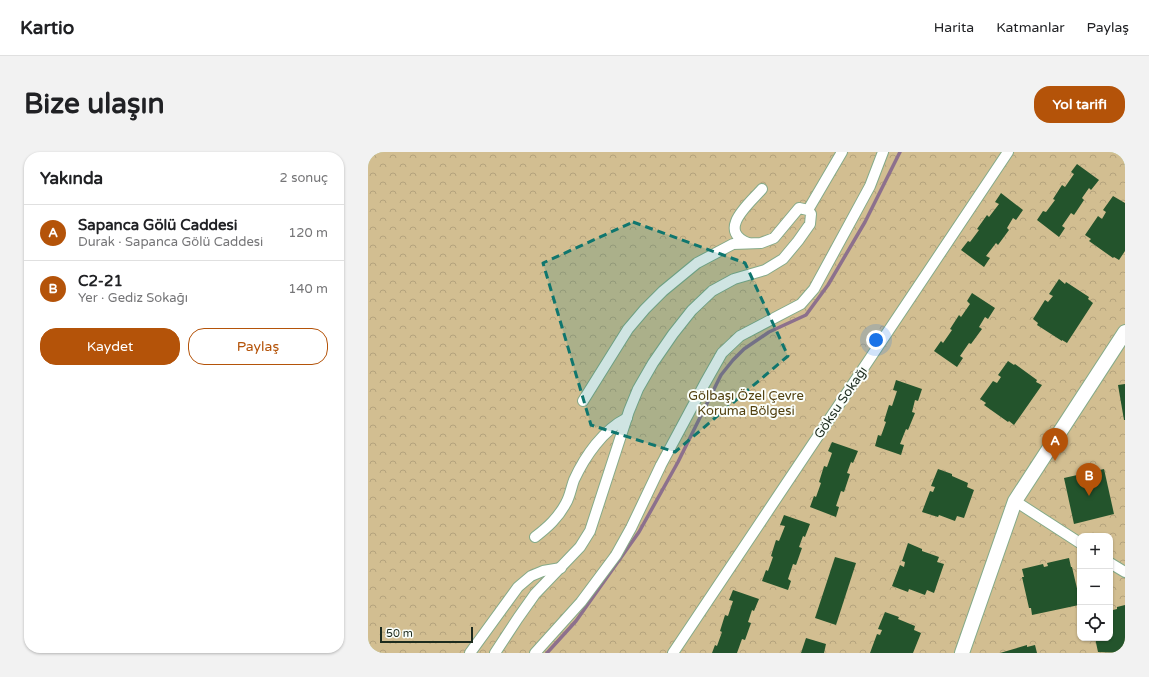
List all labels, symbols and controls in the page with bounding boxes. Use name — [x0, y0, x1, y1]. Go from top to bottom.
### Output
text: Kartio — [20, 17, 74, 39]
text: Harita — [934, 19, 974, 36]
text: Katmanlar — [996, 19, 1065, 36]
text: Paylaş — [1087, 19, 1129, 36]
button: Yol tarifi — [1034, 86, 1125, 123]
text: Bize ulaşın — [24, 87, 164, 121]
text: Yakında — [40, 168, 103, 189]
text: 2 sonuç — [280, 170, 328, 186]
text: Sapanca Gölü Caddesi — [78, 216, 237, 234]
text: A — [48, 225, 58, 241]
text: 120 m — [288, 225, 328, 241]
text: Durak · Sapanca Gölü Caddesi — [78, 234, 263, 250]
text: C2-21 — [78, 272, 123, 290]
text: B — [48, 281, 58, 297]
text: 140 m — [288, 281, 328, 297]
text: Yer · Gediz Sokağı — [78, 290, 188, 306]
button: Kaydet — [40, 328, 180, 365]
button: Paylaş — [188, 328, 328, 365]
your location — [866, 330, 886, 350]
street label: Göksu Sokağı — [811, 363, 871, 442]
park label: Gölbaşı Özel Çevre Koruma Bölgesi — [688, 388, 804, 419]
pin: A — [1042, 428, 1068, 461]
pin: B — [1076, 463, 1102, 496]
map controls — [1077, 533, 1113, 641]
button: + — [1077, 533, 1113, 569]
button: − — [1077, 569, 1113, 605]
button: locate — [1077, 605, 1113, 641]
scale bar — [380, 625, 473, 644]
text: 50 m — [386, 627, 413, 640]

